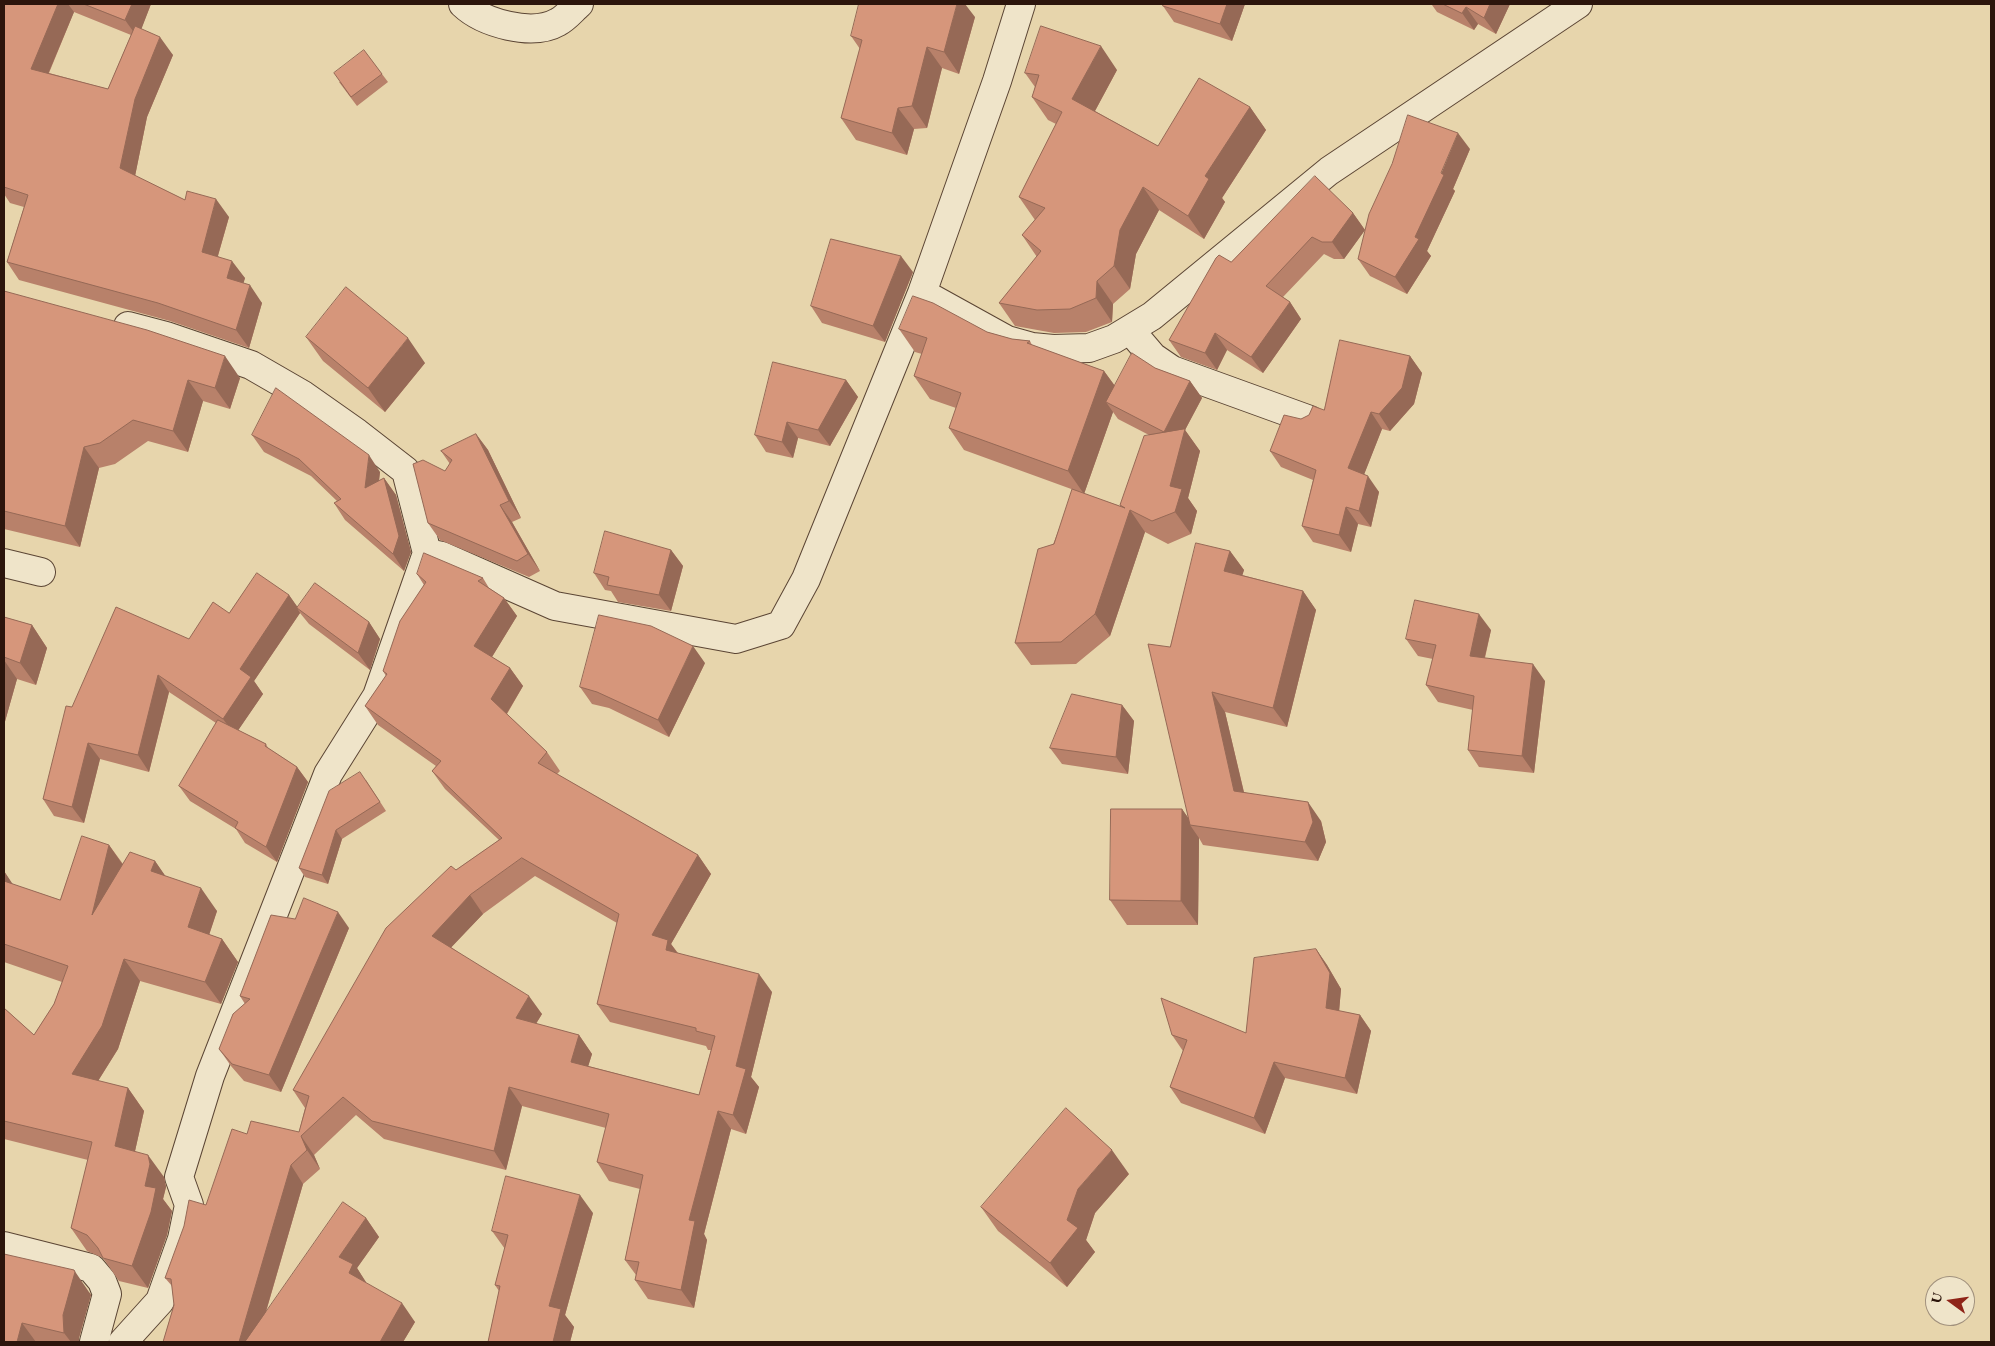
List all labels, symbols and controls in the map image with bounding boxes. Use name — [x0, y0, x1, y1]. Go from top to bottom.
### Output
north arrow — [1925, 1276, 1975, 1326]
text: U — [1926, 1290, 1946, 1305]

